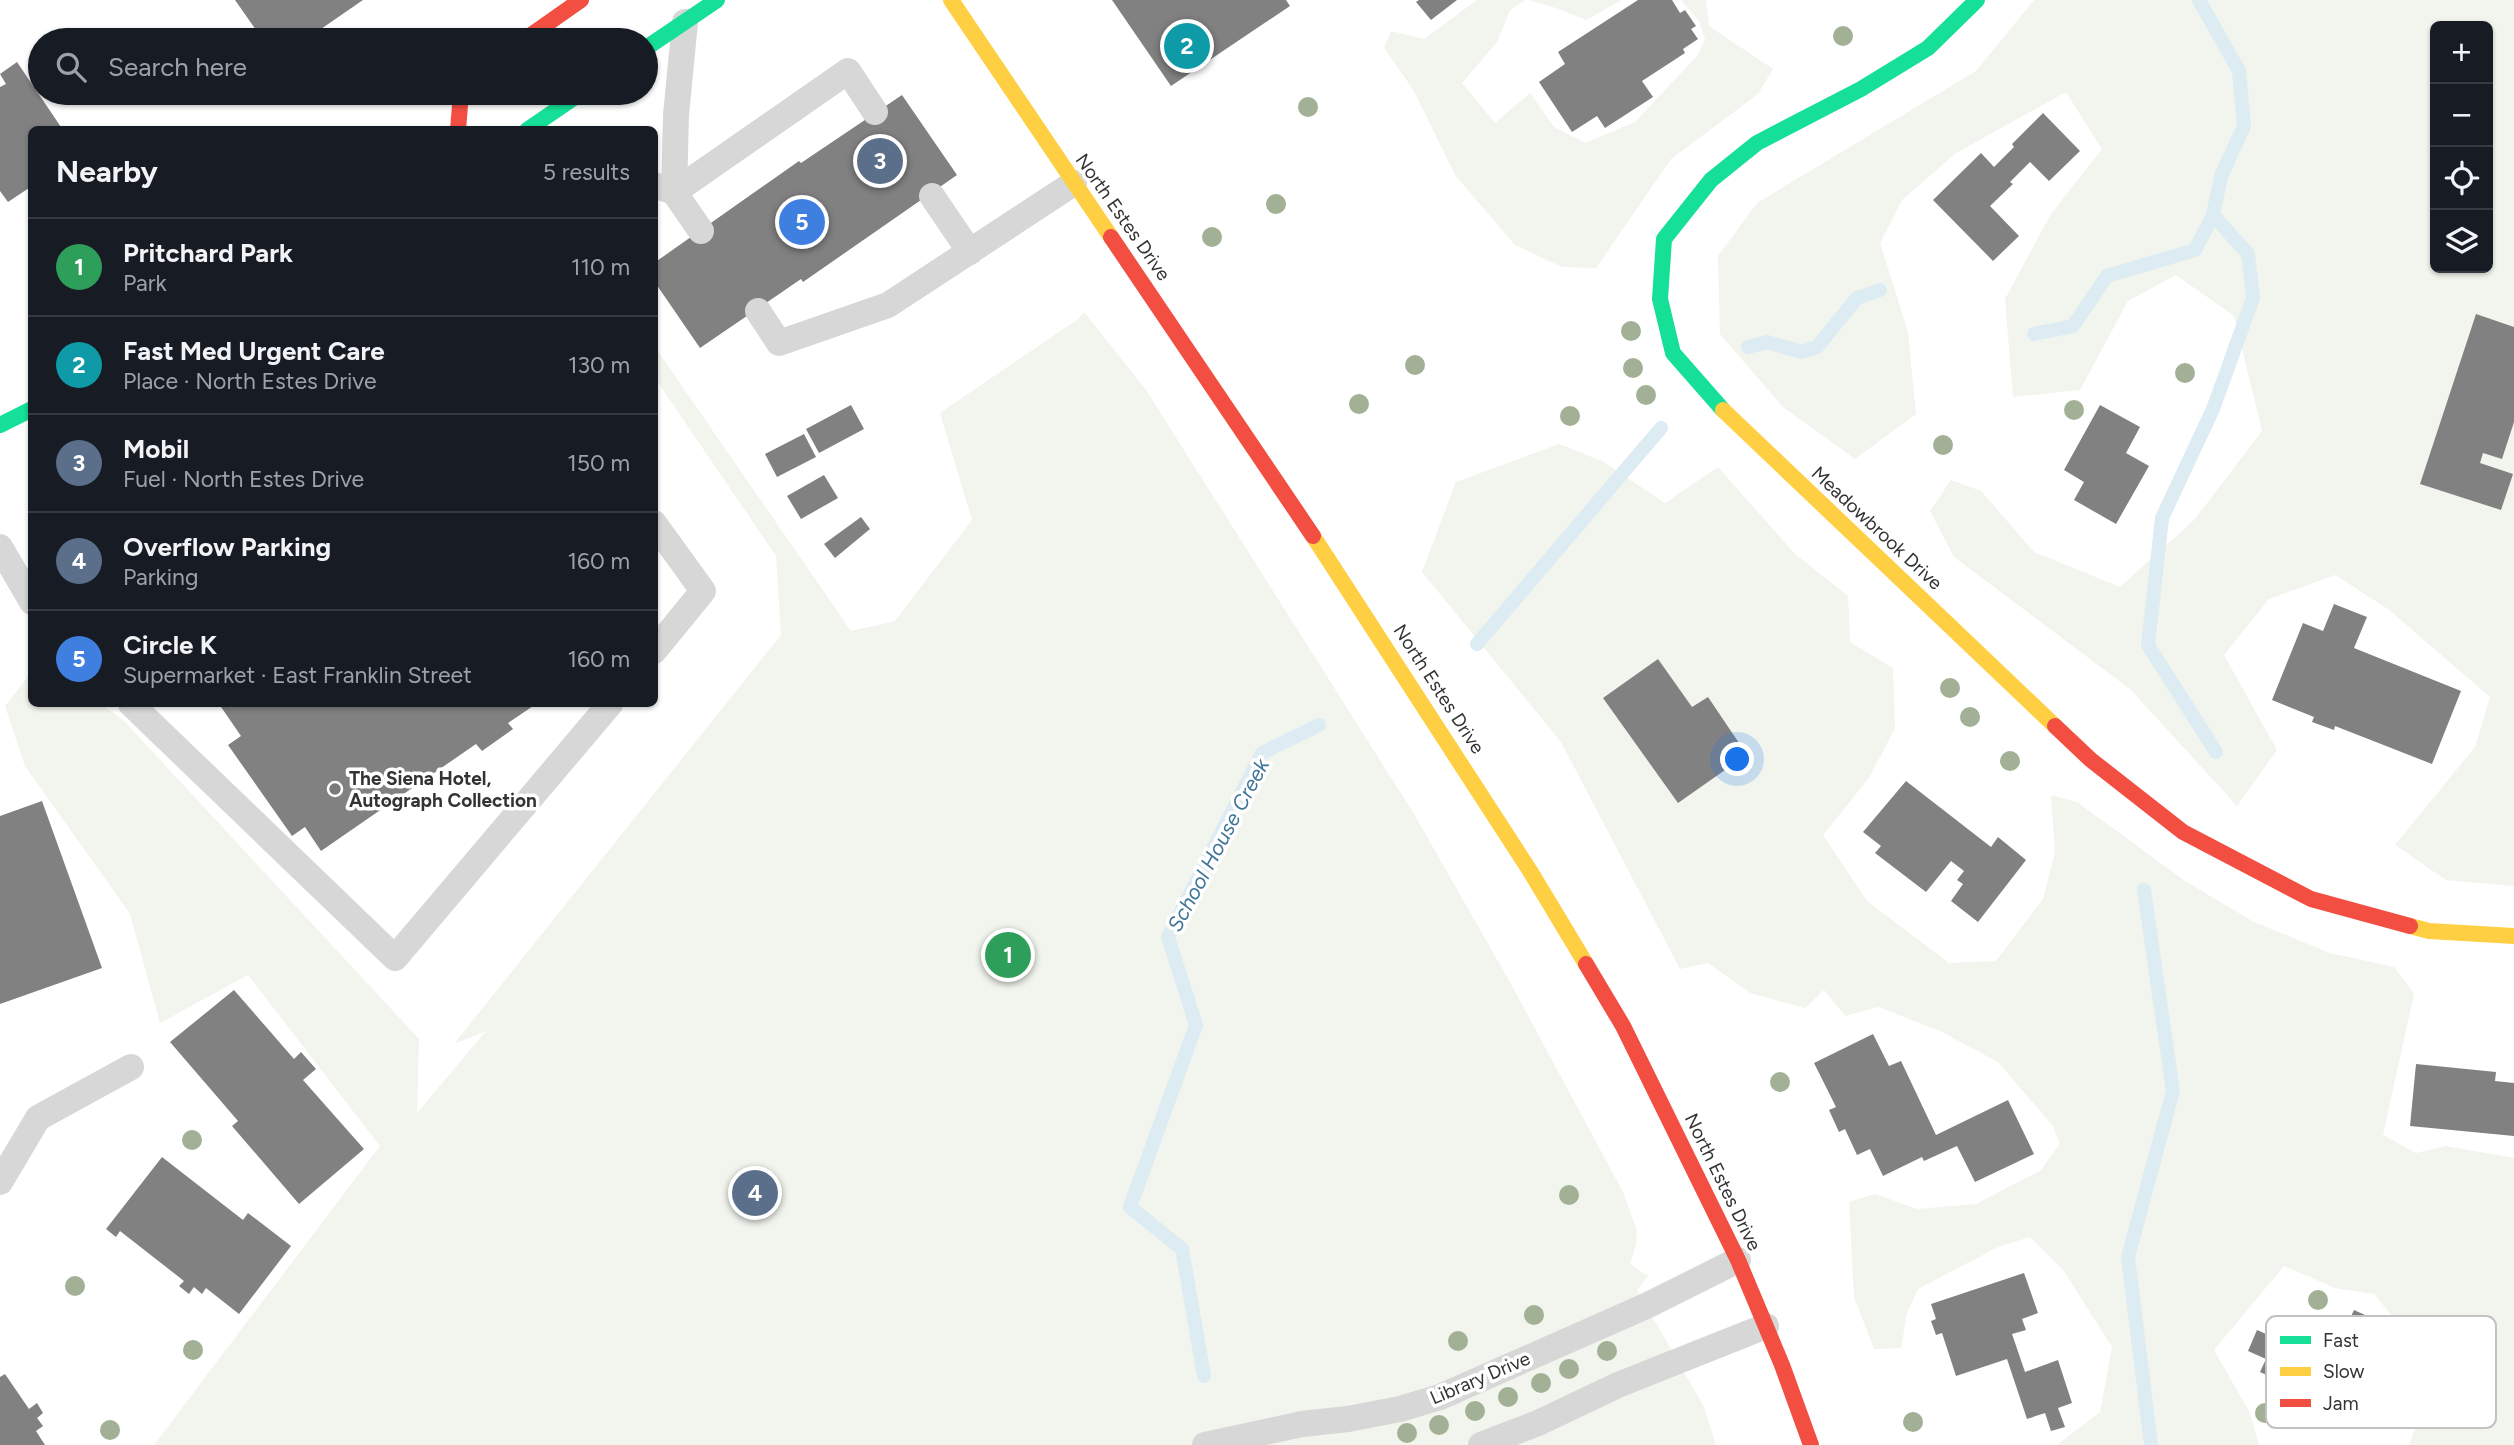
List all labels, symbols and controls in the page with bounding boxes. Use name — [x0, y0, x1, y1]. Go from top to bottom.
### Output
pin: 2 — [1164, 20, 1210, 72]
map controls — [2430, 21, 2493, 273]
button: + — [2430, 21, 2493, 84]
search box — [28, 28, 658, 105]
icon: search — [52, 48, 90, 86]
text: Search here — [108, 51, 247, 83]
button: − — [2430, 84, 2493, 147]
pin: 3 — [857, 135, 903, 187]
button: locate — [2430, 147, 2493, 210]
street label: North Estes Drive — [1071, 149, 1175, 285]
text: Nearby — [56, 153, 158, 190]
text: 5 results — [543, 158, 630, 186]
pin: 5 — [779, 196, 825, 248]
button: layers — [2430, 210, 2493, 273]
text: Pritchard Park — [123, 237, 293, 269]
text: 1 — [74, 253, 84, 281]
text: 110 m — [571, 253, 630, 281]
text: Park — [123, 269, 167, 297]
text: Fast Med Urgent Care — [123, 335, 385, 367]
text: 2 — [72, 351, 86, 379]
text: 130 m — [568, 351, 630, 379]
text: Place · North Estes Drive — [123, 367, 377, 395]
text: Mobil — [123, 433, 189, 465]
text: 3 — [73, 449, 85, 477]
text: 150 m — [567, 449, 630, 477]
street label: Meadowbrook Drive — [1807, 461, 1947, 595]
text: Fuel · North Estes Drive — [123, 465, 364, 493]
text: Overflow Parking — [123, 531, 331, 563]
text: 4 — [72, 547, 86, 575]
text: 160 m — [567, 547, 630, 575]
text: Parking — [123, 563, 198, 591]
street label: North Estes Drive — [1389, 620, 1489, 758]
text: Circle K — [123, 629, 217, 661]
text: 5 — [72, 645, 86, 673]
text: 160 m — [567, 645, 630, 673]
text: Supermarket · East Franklin Street — [123, 661, 472, 689]
your location — [1720, 742, 1754, 776]
water label: School House Creek — [1162, 754, 1274, 936]
place label: The Siena Hotel, Autograph Collection — [349, 767, 537, 812]
marker: The Siena Hotel, Autograph Collection — [327, 781, 343, 797]
pin: 1 — [985, 929, 1031, 981]
street label: North Estes Drive — [1680, 1110, 1766, 1254]
pin: 4 — [732, 1167, 778, 1219]
legend — [2266, 1316, 2496, 1428]
text: Fast — [2323, 1329, 2359, 1352]
street label: Library Drive — [1426, 1347, 1534, 1409]
text: Slow — [2323, 1360, 2365, 1383]
text: Jam — [2323, 1392, 2359, 1415]

